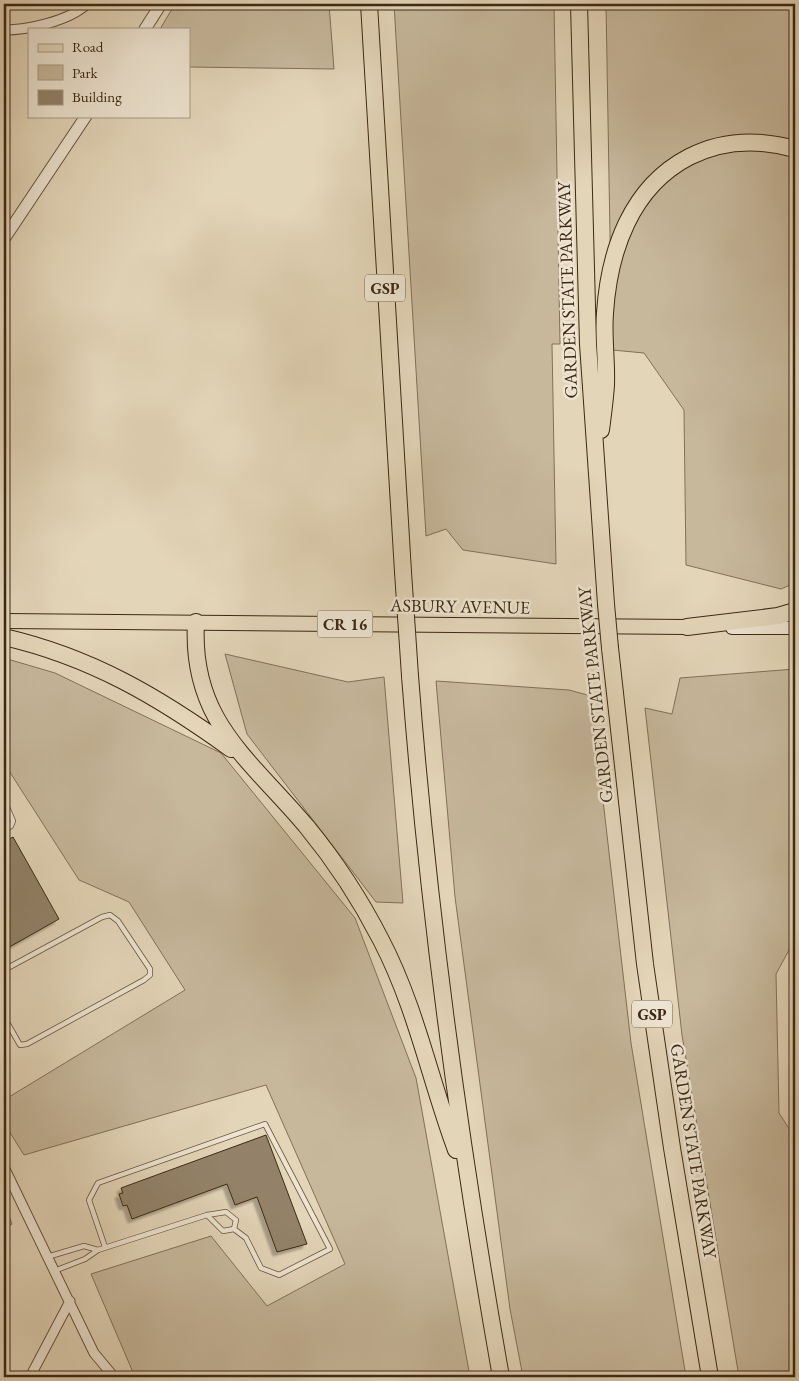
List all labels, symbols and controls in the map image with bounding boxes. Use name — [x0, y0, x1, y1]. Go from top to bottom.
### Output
legend — [28, 28, 190, 118]
text: Road — [72, 37, 104, 56]
text: Park — [72, 63, 99, 82]
text: Building — [72, 87, 122, 106]
street label: GARDEN STATE PARKWAY — [552, 180, 582, 399]
road number: GSP — [365, 274, 405, 302]
street label: GARDEN STATE PARKWAY — [572, 584, 618, 804]
street label: ASBURY AVENUE — [389, 593, 530, 619]
road number: CR 16 — [318, 610, 372, 638]
road number: GSP — [632, 1001, 672, 1028]
street label: GARDEN STATE PARKWAY — [666, 1042, 723, 1262]

